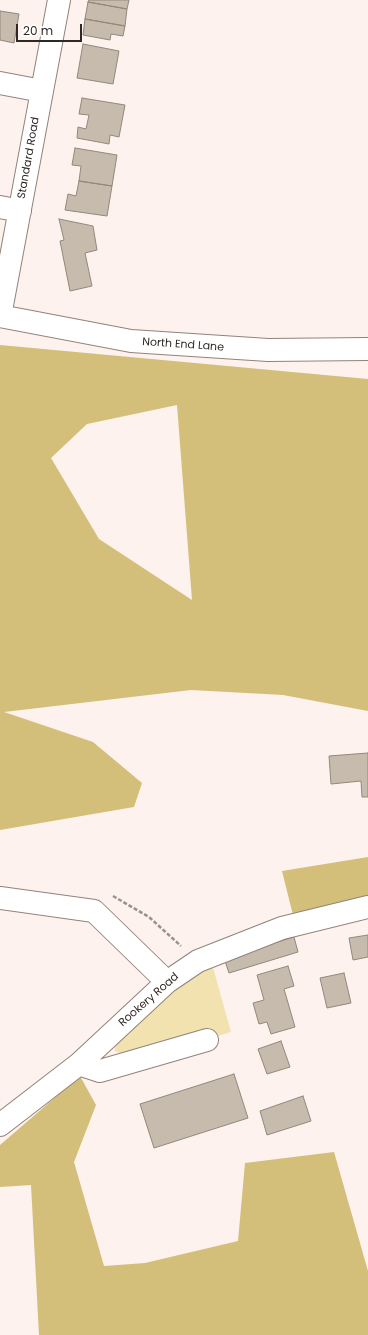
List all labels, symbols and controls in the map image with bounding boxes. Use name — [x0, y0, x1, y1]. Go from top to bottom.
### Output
scale bar — [18, 16, 84, 42]
text: 20 m — [23, 22, 53, 39]
street label: Standard Road — [15, 116, 43, 200]
street label: North End Lane — [142, 336, 224, 354]
street label: Rookery Road — [116, 970, 182, 1030]

